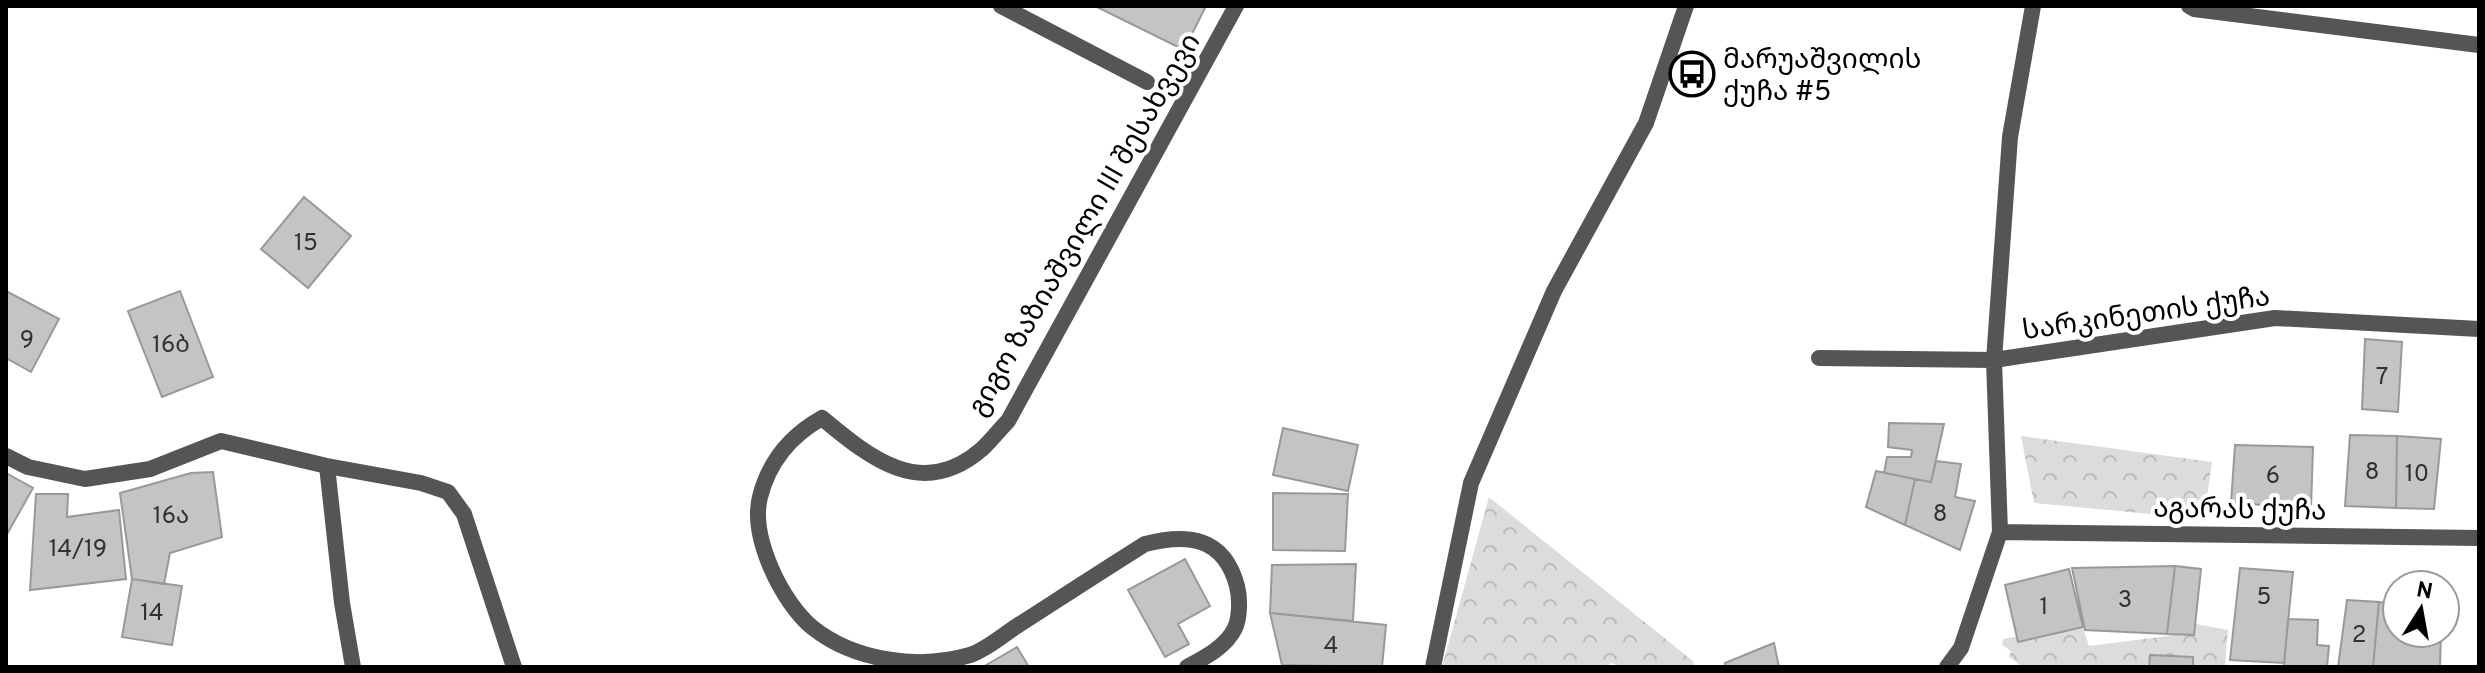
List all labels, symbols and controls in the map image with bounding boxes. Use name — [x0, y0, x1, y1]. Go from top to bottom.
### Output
street label: გიგო ზაზიაშვილი III შესახვევი — [961, 28, 1210, 423]
place label: მარუაშვილის ქუჩა #5 — [1723, 43, 1921, 111]
bus stop icon: მარუაშვილის ქუჩა #5 — [1668, 50, 1716, 98]
house number: 15 — [294, 229, 318, 259]
street label: სარკინეთის ქუჩა — [2020, 280, 2272, 350]
house number: 9 — [20, 326, 34, 356]
house number: 16ბ — [152, 331, 190, 361]
house number: 7 — [2376, 363, 2388, 393]
house number: 8 — [2365, 458, 2379, 488]
house number: 10 — [2405, 460, 2429, 490]
house number: 6 — [2266, 462, 2280, 492]
street label: აგარას ქუჩა — [2153, 491, 2327, 531]
house number: 8 — [1933, 500, 1947, 530]
house number: 16ა — [153, 502, 189, 532]
house number: 14/19 — [49, 535, 107, 565]
north arrow — [2381, 569, 2461, 649]
text: N — [2414, 577, 2435, 607]
house number: 5 — [2257, 583, 2271, 613]
house number: 3 — [2118, 586, 2132, 616]
house number: 1 — [2040, 593, 2048, 623]
house number: 14 — [140, 599, 164, 629]
house number: 2 — [2352, 621, 2366, 651]
house number: 4 — [1324, 632, 1338, 662]

